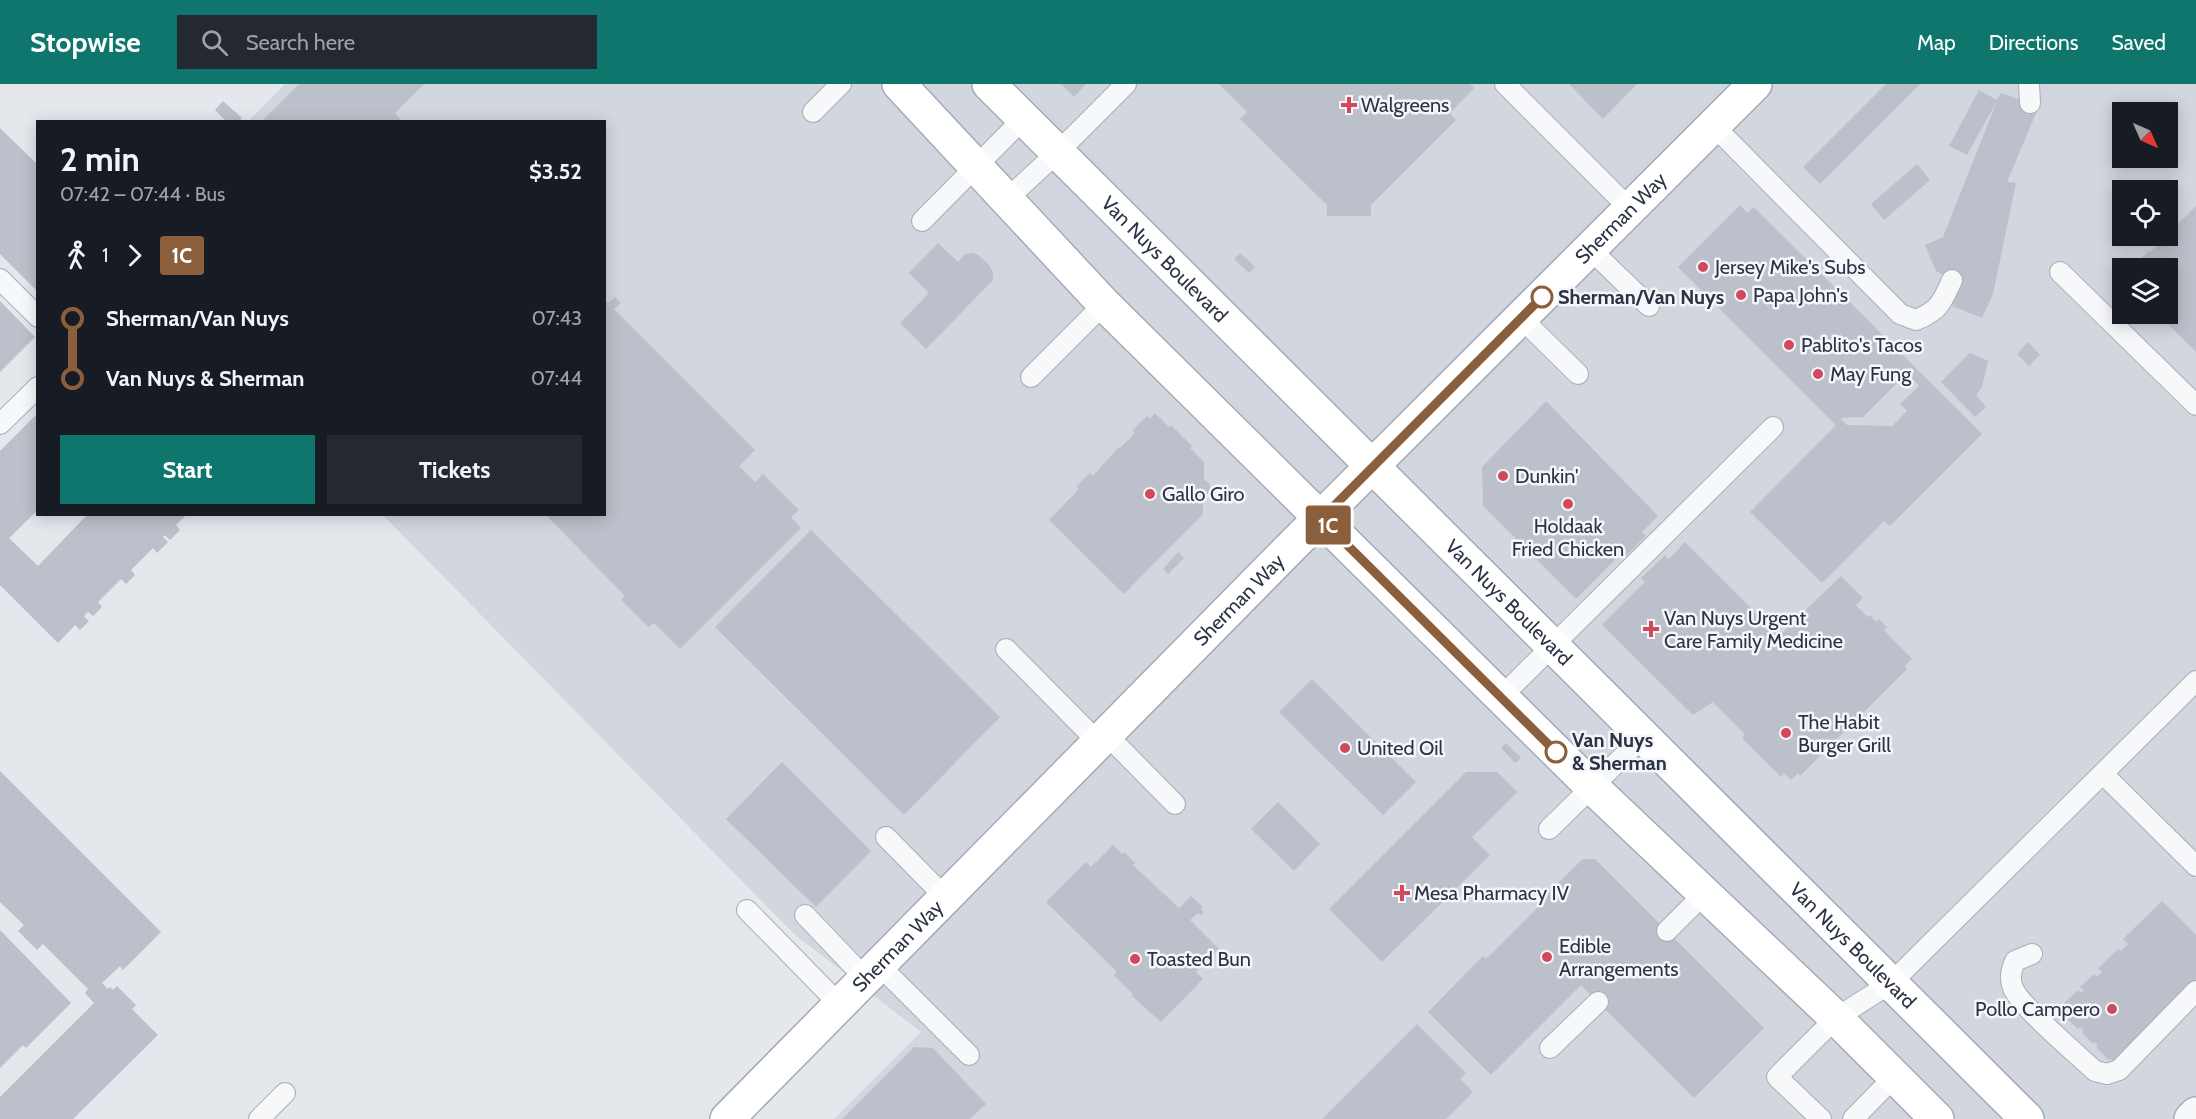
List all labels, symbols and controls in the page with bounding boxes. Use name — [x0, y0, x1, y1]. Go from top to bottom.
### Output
search box — [177, 15, 597, 69]
text: Stopwise — [30, 25, 141, 59]
icon: search — [198, 26, 231, 59]
text: Search here — [246, 29, 355, 56]
text: Map — [1917, 30, 1956, 55]
text: Directions — [1989, 30, 2078, 55]
text: Saved — [2111, 30, 2166, 55]
place label: Walgreens — [1361, 93, 1449, 117]
marker: Walgreens — [1342, 98, 1356, 112]
north arrow — [2112, 102, 2178, 168]
map controls — [2112, 102, 2178, 324]
text: 2 min — [60, 139, 140, 179]
text: $3.52 — [529, 158, 582, 185]
street label: Sherman Way — [1570, 167, 1671, 269]
button: locate — [2112, 180, 2178, 246]
text: 07:42 – 07:44 · Bus — [60, 182, 225, 206]
street label: Van Nuys Boulevard — [1096, 191, 1233, 327]
icon: walk — [60, 239, 93, 272]
icon: forward — [118, 239, 151, 272]
text: 1 — [102, 243, 109, 267]
text: 1C — [172, 243, 192, 268]
place label: Jersey Mike's Subs — [1714, 255, 1866, 279]
button: layers — [2112, 258, 2178, 324]
marker: Jersey Mike's Subs — [1696, 260, 1710, 274]
place label: Papa John's — [1753, 283, 1848, 307]
place label: Sherman/Van Nuys — [1558, 285, 1724, 309]
marker: Sherman/Van Nuys — [1531, 286, 1553, 308]
marker: Papa John's — [1734, 288, 1748, 302]
text: Sherman/Van Nuys — [106, 305, 289, 332]
text: 07:43 — [532, 306, 582, 330]
place label: Pablito's Tacos — [1801, 333, 1922, 357]
marker: Pablito's Tacos — [1782, 338, 1796, 352]
place label: May Fung — [1830, 362, 1912, 386]
text: Van Nuys & Sherman — [106, 365, 305, 392]
text: 07:44 — [531, 366, 582, 390]
marker: May Fung — [1811, 367, 1825, 381]
button: Start — [60, 435, 315, 504]
button: Tickets — [327, 435, 582, 504]
place label: Dunkin' — [1515, 464, 1579, 488]
marker: Dunkin' — [1496, 469, 1510, 483]
place label: Gallo Giro — [1162, 482, 1245, 506]
marker: Gallo Giro — [1143, 487, 1157, 501]
marker: Holdaak Fried Chicken — [1561, 497, 1575, 511]
line badge: 1C — [1301, 506, 1355, 544]
text: 1C — [1318, 513, 1338, 538]
place label: Holdaak Fried Chicken — [1512, 514, 1624, 561]
street label: Van Nuys Boulevard — [1441, 534, 1577, 670]
street label: Sherman Way — [1188, 549, 1289, 651]
place label: Van Nuys Urgent Care Family Medicine — [1664, 606, 1843, 653]
marker: Van Nuys Urgent Care Family Medicine — [1642, 620, 1660, 638]
place label: The Habit Burger Grill — [1798, 710, 1891, 757]
marker: The Habit Burger Grill — [1779, 726, 1793, 740]
place label: Van Nuys & Sherman — [1572, 728, 1667, 775]
place label: United Oil — [1357, 736, 1444, 760]
marker: United Oil — [1338, 741, 1352, 755]
marker: Van Nuys & Sherman — [1545, 741, 1567, 763]
street label: Van Nuys Boulevard — [1785, 877, 1921, 1013]
place label: Mesa Pharmacy IV — [1414, 881, 1570, 905]
marker: Mesa Pharmacy IV — [1395, 886, 1409, 900]
street label: Sherman Way — [847, 895, 948, 997]
place label: Edible Arrangements — [1559, 934, 1679, 981]
place label: Toasted Bun — [1147, 947, 1251, 971]
marker: Edible Arrangements — [1540, 950, 1554, 964]
marker: Toasted Bun — [1128, 952, 1142, 966]
place label: Pollo Campero — [1975, 997, 2100, 1021]
marker: Pollo Campero — [2105, 1002, 2119, 1016]

